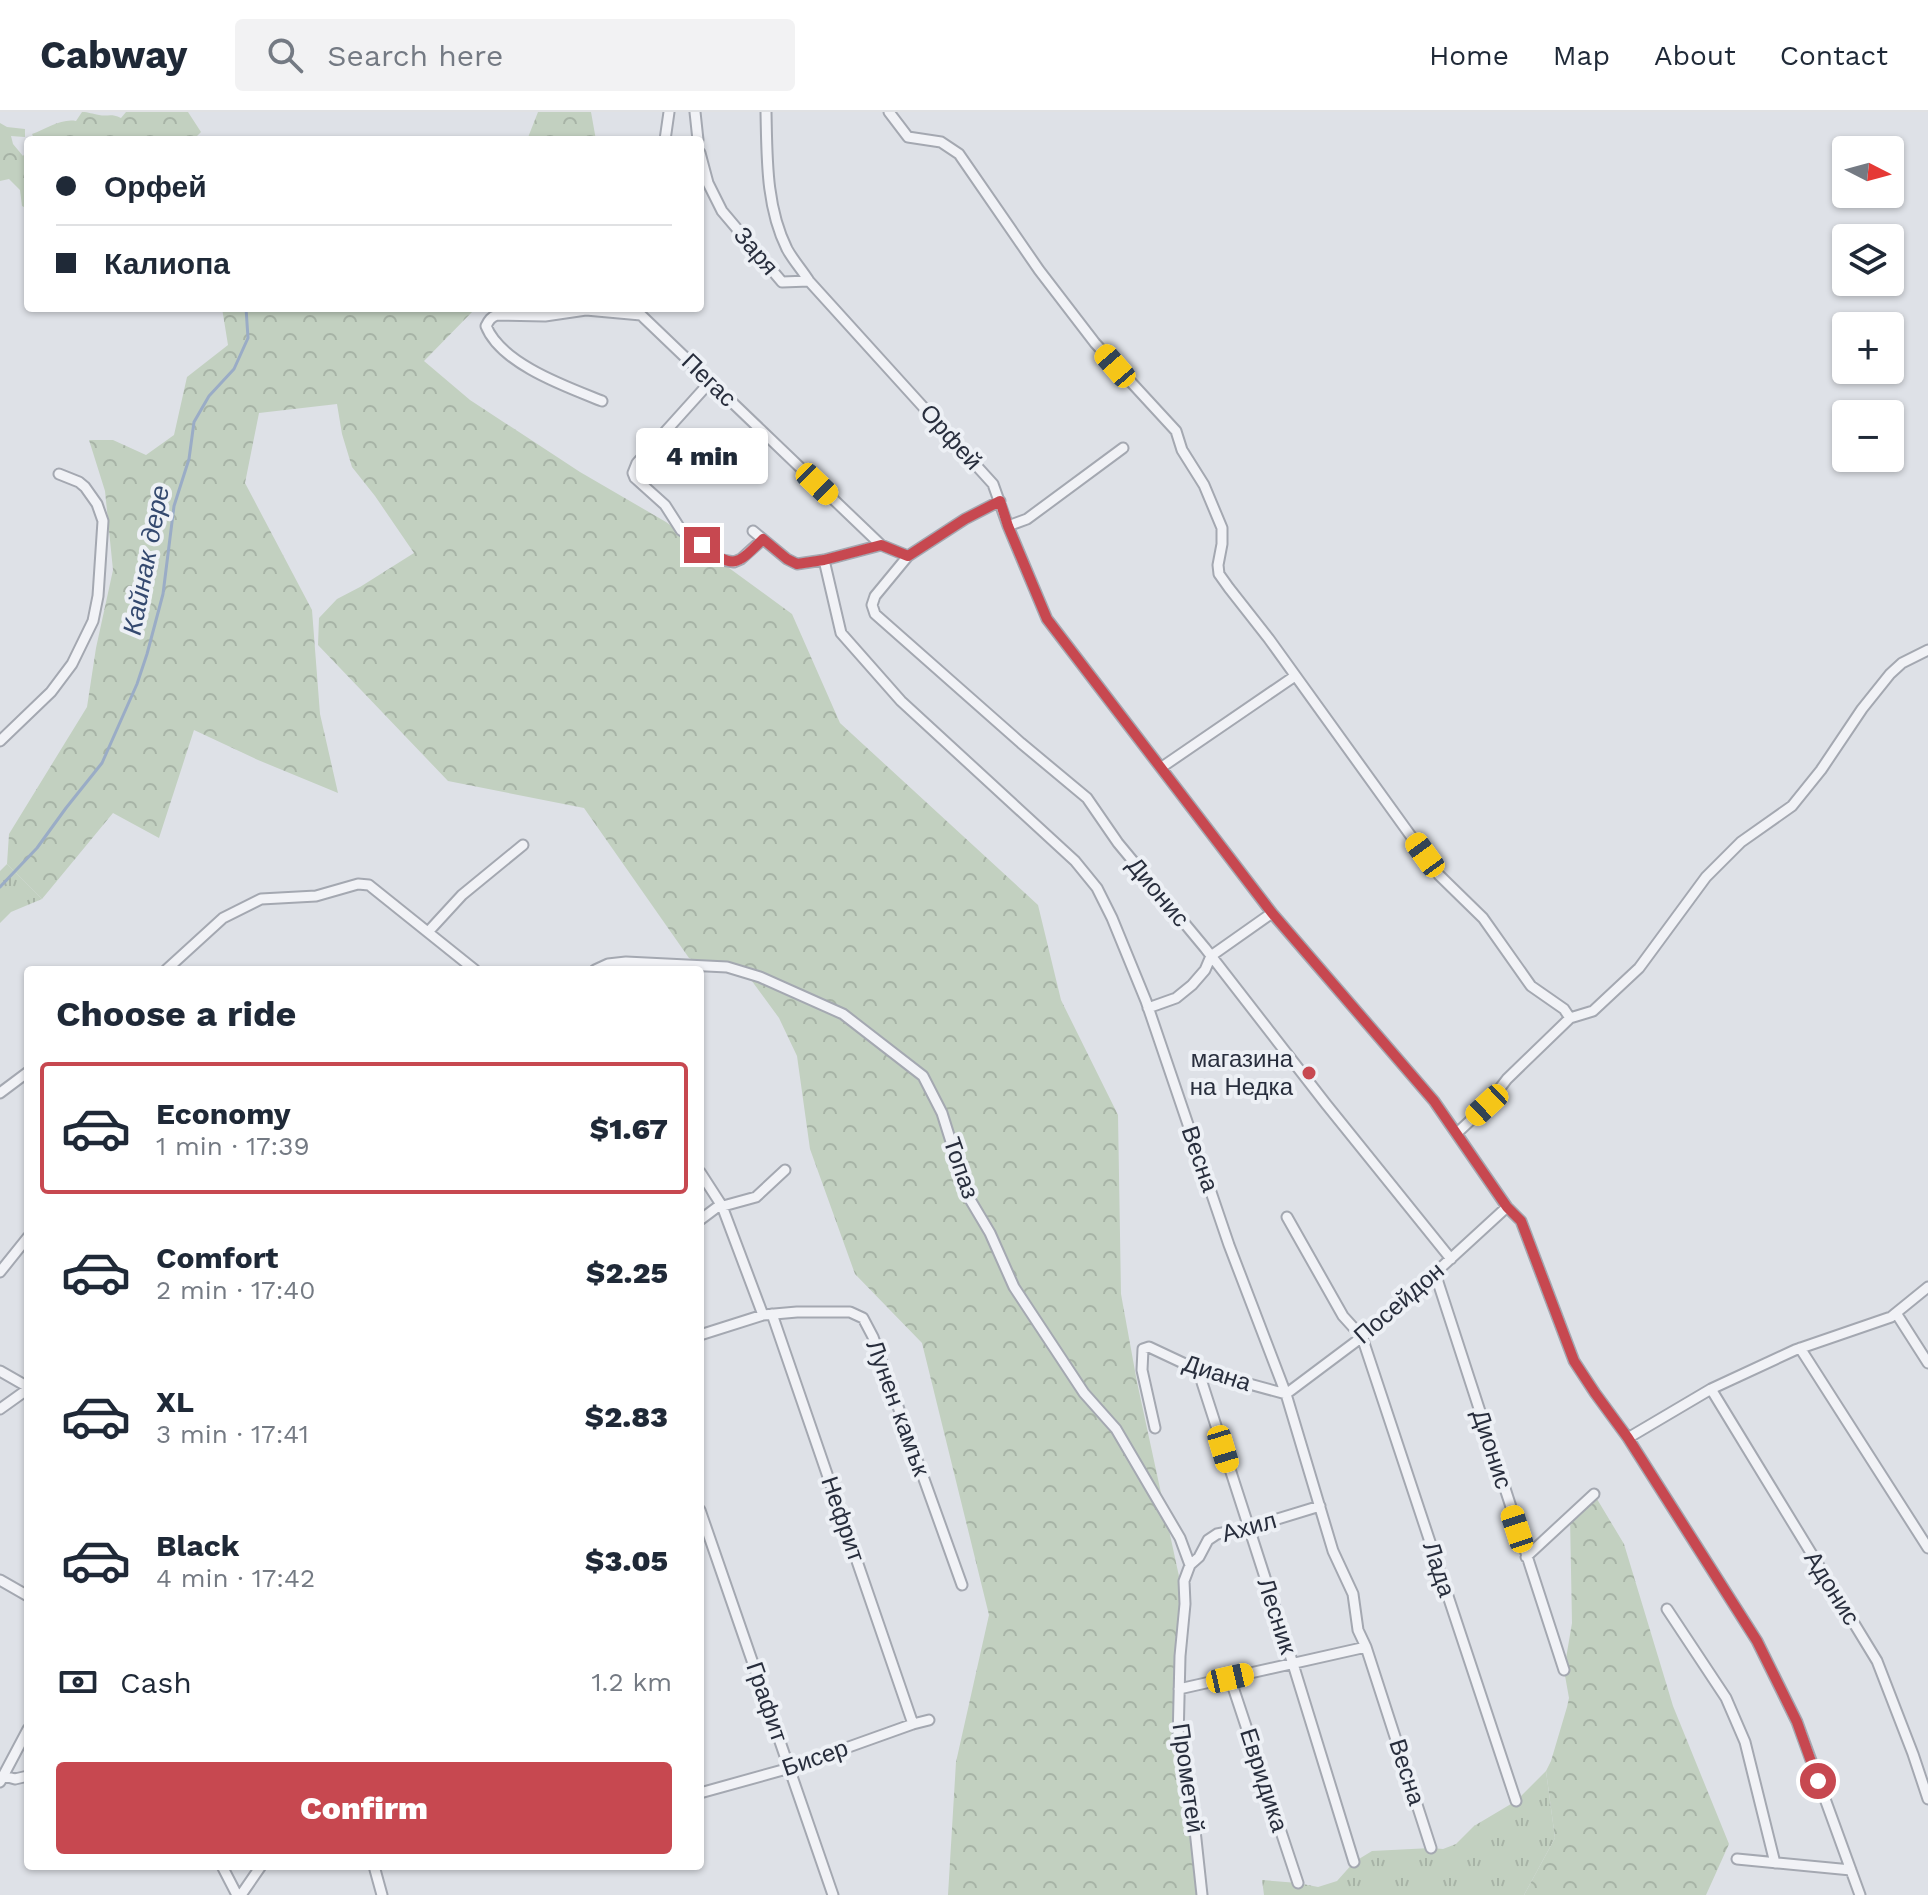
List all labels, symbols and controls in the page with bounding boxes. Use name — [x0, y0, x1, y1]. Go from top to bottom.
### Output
search box — [235, 19, 795, 91]
text: Cabway — [40, 33, 187, 77]
icon: search — [263, 33, 307, 77]
text: Search here — [327, 38, 503, 73]
text: Home — [1429, 39, 1509, 72]
text: Map — [1553, 39, 1610, 72]
text: About — [1654, 39, 1736, 72]
text: Contact — [1780, 39, 1888, 72]
north arrow — [1832, 136, 1904, 208]
map controls — [1832, 136, 1904, 472]
text: Орфей — [104, 169, 207, 204]
street label: Заря — [728, 221, 784, 281]
button: layers — [1832, 224, 1904, 296]
text: Калиопа — [104, 246, 230, 281]
button: + — [1832, 312, 1904, 384]
car — [1090, 340, 1140, 392]
street label: Пегас — [676, 348, 742, 412]
street label: Орфей — [914, 398, 988, 476]
button: − — [1832, 400, 1904, 472]
callout: 4 min — [636, 429, 768, 485]
text: 4 min — [666, 441, 738, 471]
car — [791, 459, 843, 509]
water label: Кайнак дере — [117, 483, 175, 637]
route end — [684, 527, 720, 563]
car — [1401, 829, 1449, 881]
street label: Дионис — [1121, 852, 1195, 932]
text: Choose a ride — [56, 993, 296, 1035]
place label: магазина на Недка — [1190, 1045, 1294, 1101]
marker: магазина на Недка — [1300, 1064, 1318, 1082]
car — [1461, 1080, 1513, 1130]
icon: car — [60, 1092, 132, 1164]
text: Economy — [156, 1096, 291, 1131]
text: $1.67 — [590, 1111, 668, 1146]
street label: Весна — [1176, 1122, 1225, 1196]
text: 1 min · 17:39 — [156, 1131, 310, 1161]
street label: Топаз — [937, 1134, 985, 1202]
icon: car — [60, 1236, 132, 1308]
text: Comfort — [156, 1240, 278, 1275]
text: $2.25 — [586, 1255, 668, 1290]
street label: Посейдон — [1348, 1256, 1450, 1350]
text: 2 min · 17:40 — [156, 1275, 315, 1305]
street label: Лунен камък — [860, 1336, 936, 1480]
street label: Диана — [1180, 1349, 1255, 1397]
icon: car — [60, 1380, 132, 1452]
text: XL — [156, 1384, 194, 1419]
text: $2.83 — [585, 1399, 668, 1434]
street label: Дионис — [1466, 1406, 1518, 1492]
text: 3 min · 17:41 — [156, 1419, 309, 1449]
car — [1205, 1423, 1241, 1475]
street label: Нефрит — [815, 1473, 871, 1565]
car — [1498, 1502, 1536, 1556]
street label: Ахил — [1219, 1506, 1279, 1548]
icon: car — [60, 1524, 132, 1596]
text: Black — [156, 1528, 240, 1563]
street label: Лада — [1417, 1538, 1461, 1601]
text: $3.05 — [585, 1543, 668, 1578]
street label: Адонис — [1798, 1546, 1866, 1630]
text: 4 min · 17:42 — [156, 1563, 315, 1593]
street label: Лесник — [1252, 1574, 1303, 1658]
street label: Графит — [740, 1658, 794, 1746]
icon: cash — [56, 1660, 100, 1704]
car — [1204, 1661, 1256, 1695]
text: Cash — [120, 1665, 192, 1700]
text: 1.2 km — [591, 1667, 672, 1697]
street label: Прометей — [1166, 1721, 1210, 1835]
street label: Евридика — [1234, 1725, 1294, 1836]
street label: Бисер — [778, 1734, 852, 1782]
street label: Весна — [1383, 1735, 1431, 1809]
button: Confirm — [56, 1762, 672, 1854]
route start — [1800, 1763, 1836, 1799]

